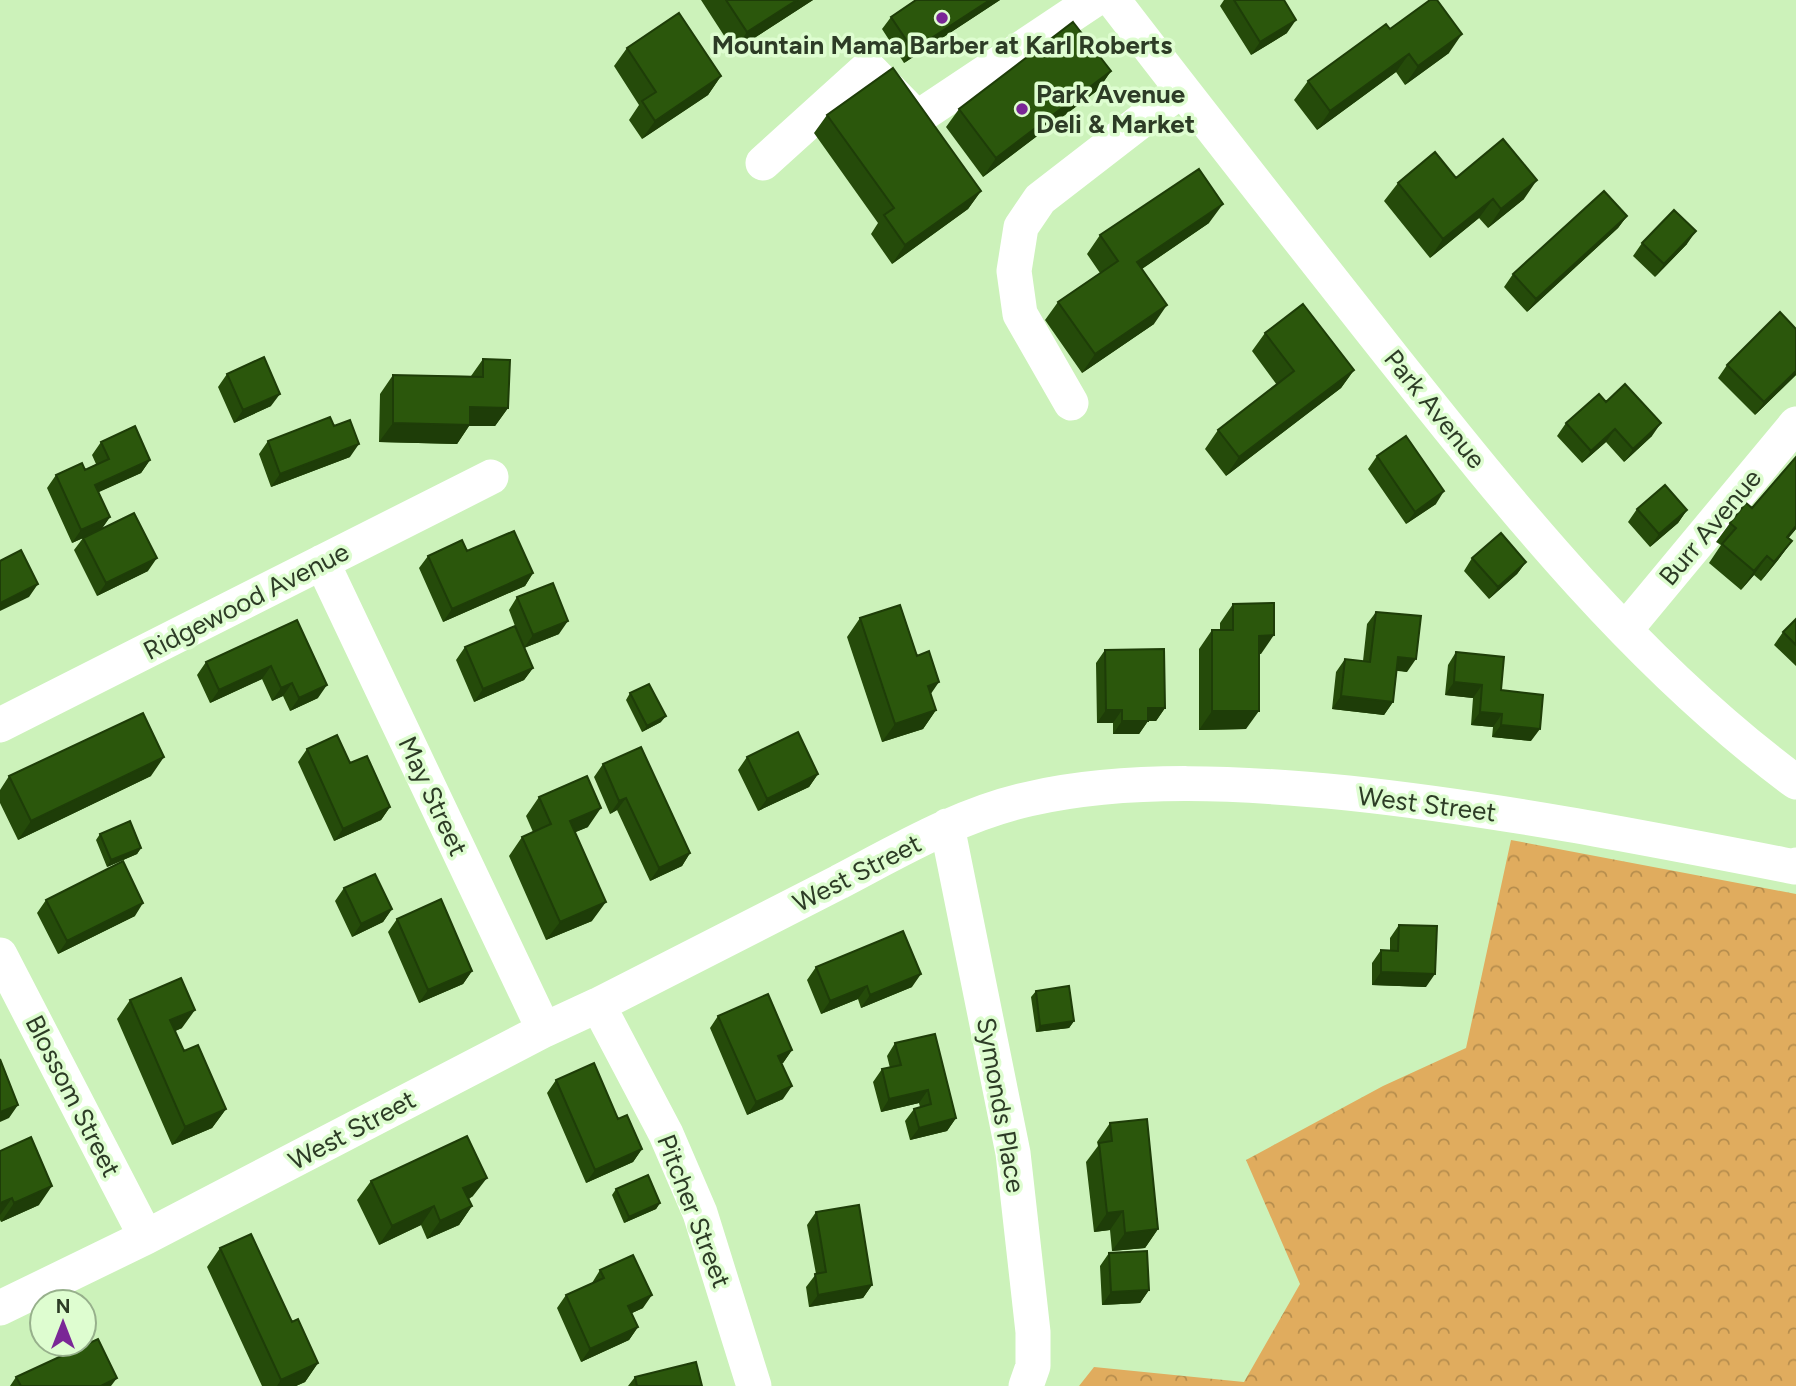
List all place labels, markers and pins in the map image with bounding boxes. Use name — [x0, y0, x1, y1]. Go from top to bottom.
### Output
marker: Mountain Mama Barber at Karl Roberts — [934, 10, 950, 26]
place label: Mountain Mama Barber at Karl Roberts — [712, 29, 1172, 61]
place label: Park Avenue Deli & Market — [1036, 78, 1195, 140]
marker: Park Avenue Deli & Market — [1014, 101, 1030, 117]

